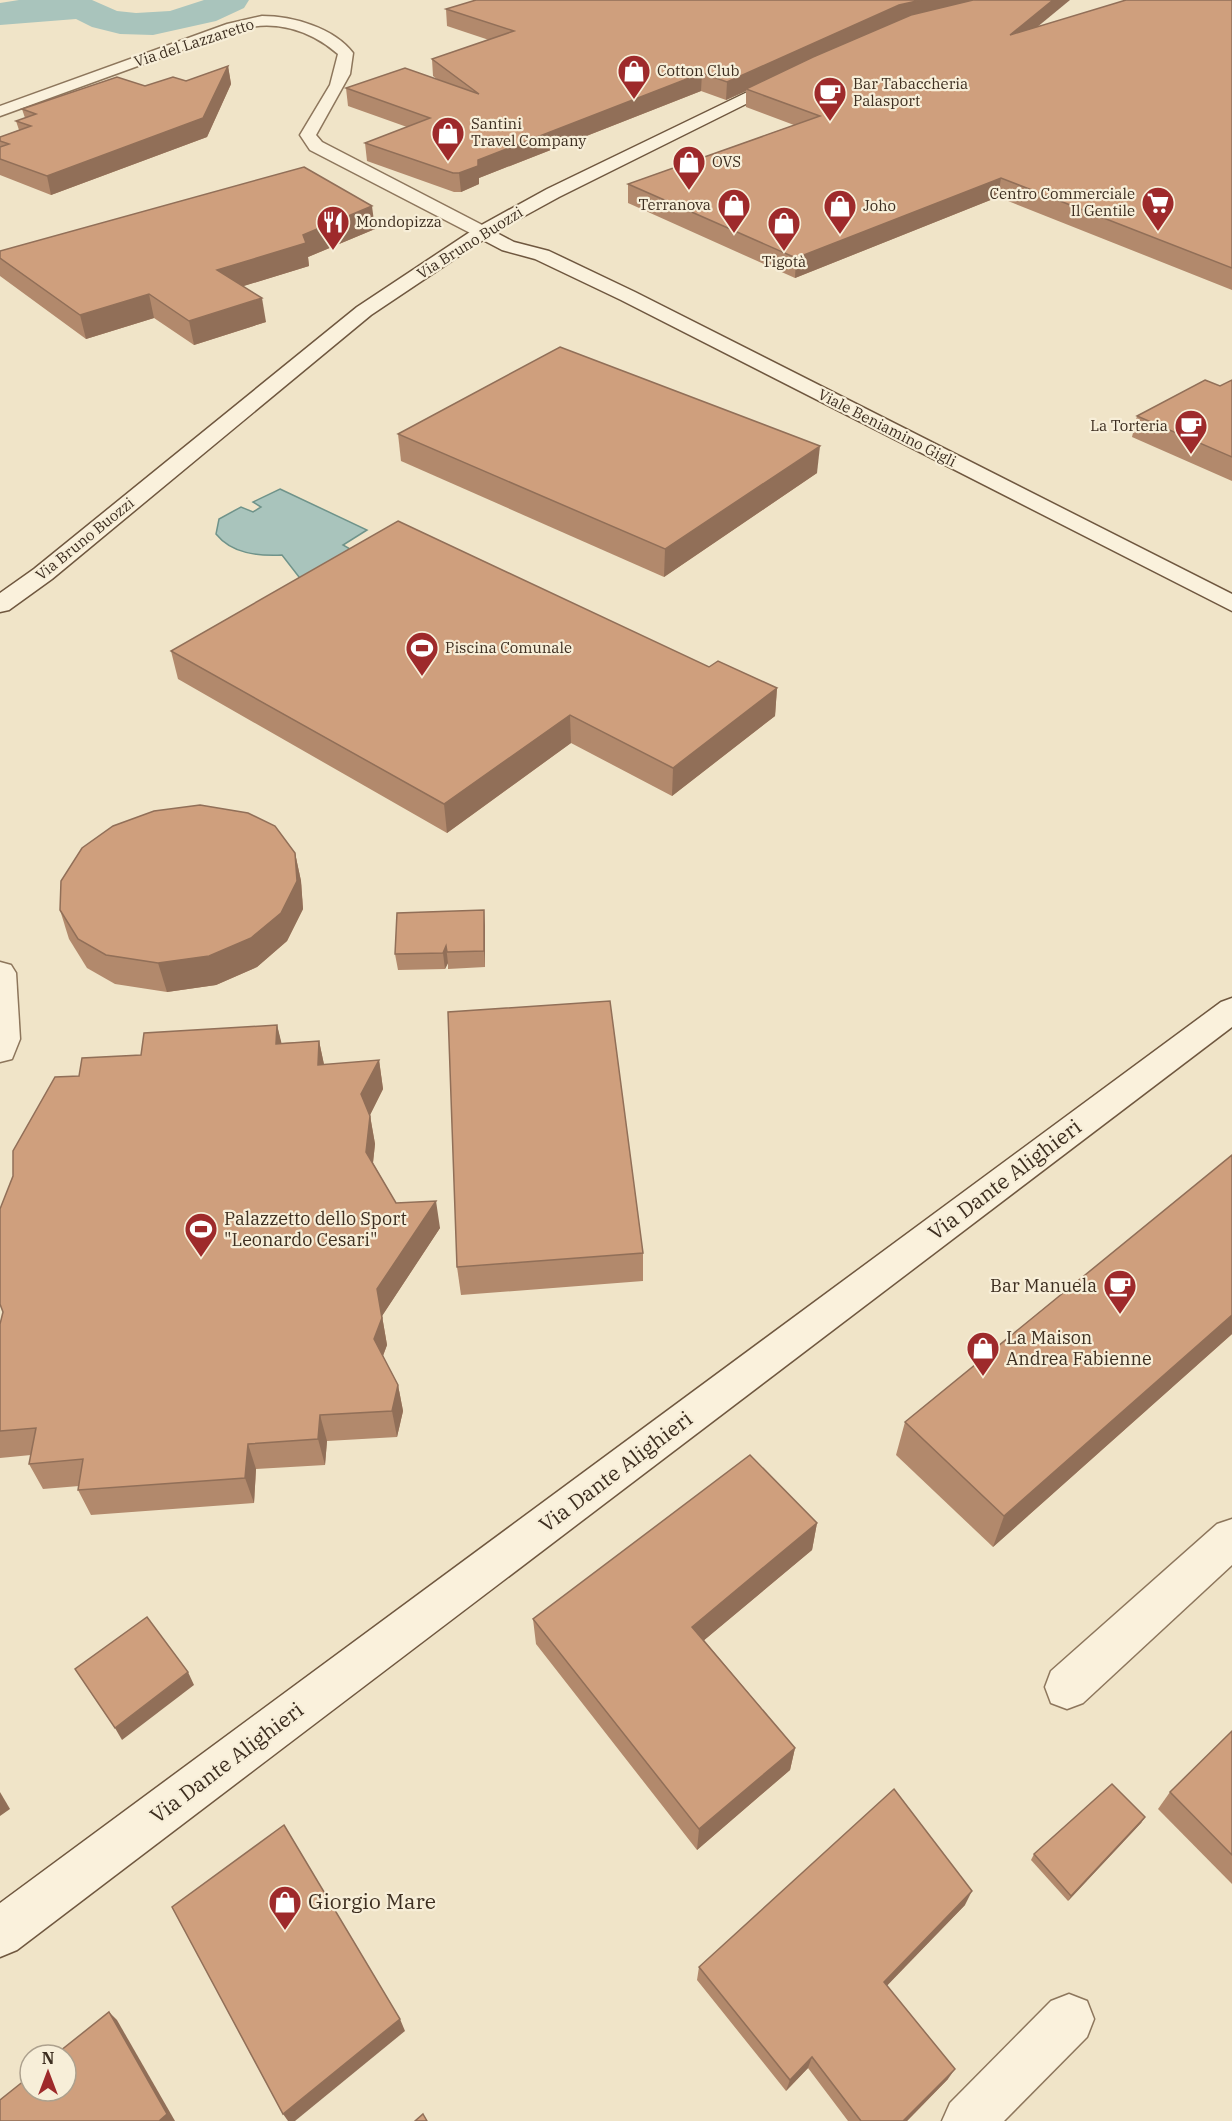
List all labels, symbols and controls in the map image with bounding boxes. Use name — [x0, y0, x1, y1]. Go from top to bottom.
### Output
street label: Via del Lazzaretto — [131, 14, 256, 71]
shop icon: Cotton Club — [616, 53, 652, 100]
place label: Cotton Club — [657, 61, 740, 80]
place label: Bar Tabaccheria Palasport — [853, 74, 968, 110]
cafe icon: Bar Tabaccheria Palasport — [812, 75, 848, 122]
place label: Santini Travel Company — [471, 114, 586, 150]
shop icon: Santini Travel Company — [430, 115, 466, 162]
shop icon: OVS — [671, 144, 707, 191]
place label: OVS — [712, 152, 741, 171]
place label: Centro Commerciale Il Gentile — [989, 184, 1135, 220]
supermarket icon: Centro Commerciale Il Gentile — [1140, 185, 1176, 232]
shop icon: Terranova — [716, 187, 752, 234]
shop icon: Joho — [822, 188, 858, 235]
place label: Terranova — [638, 195, 711, 214]
place label: Joho — [863, 196, 896, 215]
street label: Via Bruno Buozzi — [413, 202, 526, 283]
restaurant icon: Mondopizza — [315, 204, 351, 251]
shop icon: Tigotà — [766, 205, 802, 252]
place label: Mondopizza — [356, 212, 442, 231]
place label: Tigotà — [762, 252, 806, 271]
street label: Viale Beniamino Gigli — [815, 384, 960, 471]
cafe icon: La Torteria — [1173, 408, 1209, 455]
place label: La Torteria — [1090, 416, 1168, 435]
street label: Via Bruno Buozzi — [32, 493, 138, 584]
sports icon: Piscina Comunale — [404, 630, 440, 677]
place label: Piscina Comunale — [445, 638, 572, 657]
street label: Via Dante Alighieri — [922, 1112, 1087, 1246]
place label: Palazzetto dello Sport "Leonardo Cesari" — [224, 1207, 407, 1251]
sports icon: Palazzetto dello Sport "Leonardo Cesari" — [183, 1211, 219, 1258]
cafe icon: Bar Manuela — [1102, 1268, 1138, 1315]
place label: Bar Manuela — [990, 1274, 1097, 1297]
place label: La Maison Andrea Fabienne — [1006, 1326, 1152, 1370]
shop icon: La Maison Andrea Fabienne — [965, 1330, 1001, 1377]
street label: Via Dante Alighieri — [533, 1404, 698, 1538]
street label: Via Dante Alighieri — [144, 1695, 309, 1829]
shop icon: Giorgio Mare — [267, 1884, 303, 1931]
place label: Giorgio Mare — [308, 1887, 436, 1915]
north arrow — [18, 2043, 78, 2103]
text: N — [42, 2048, 54, 2068]

